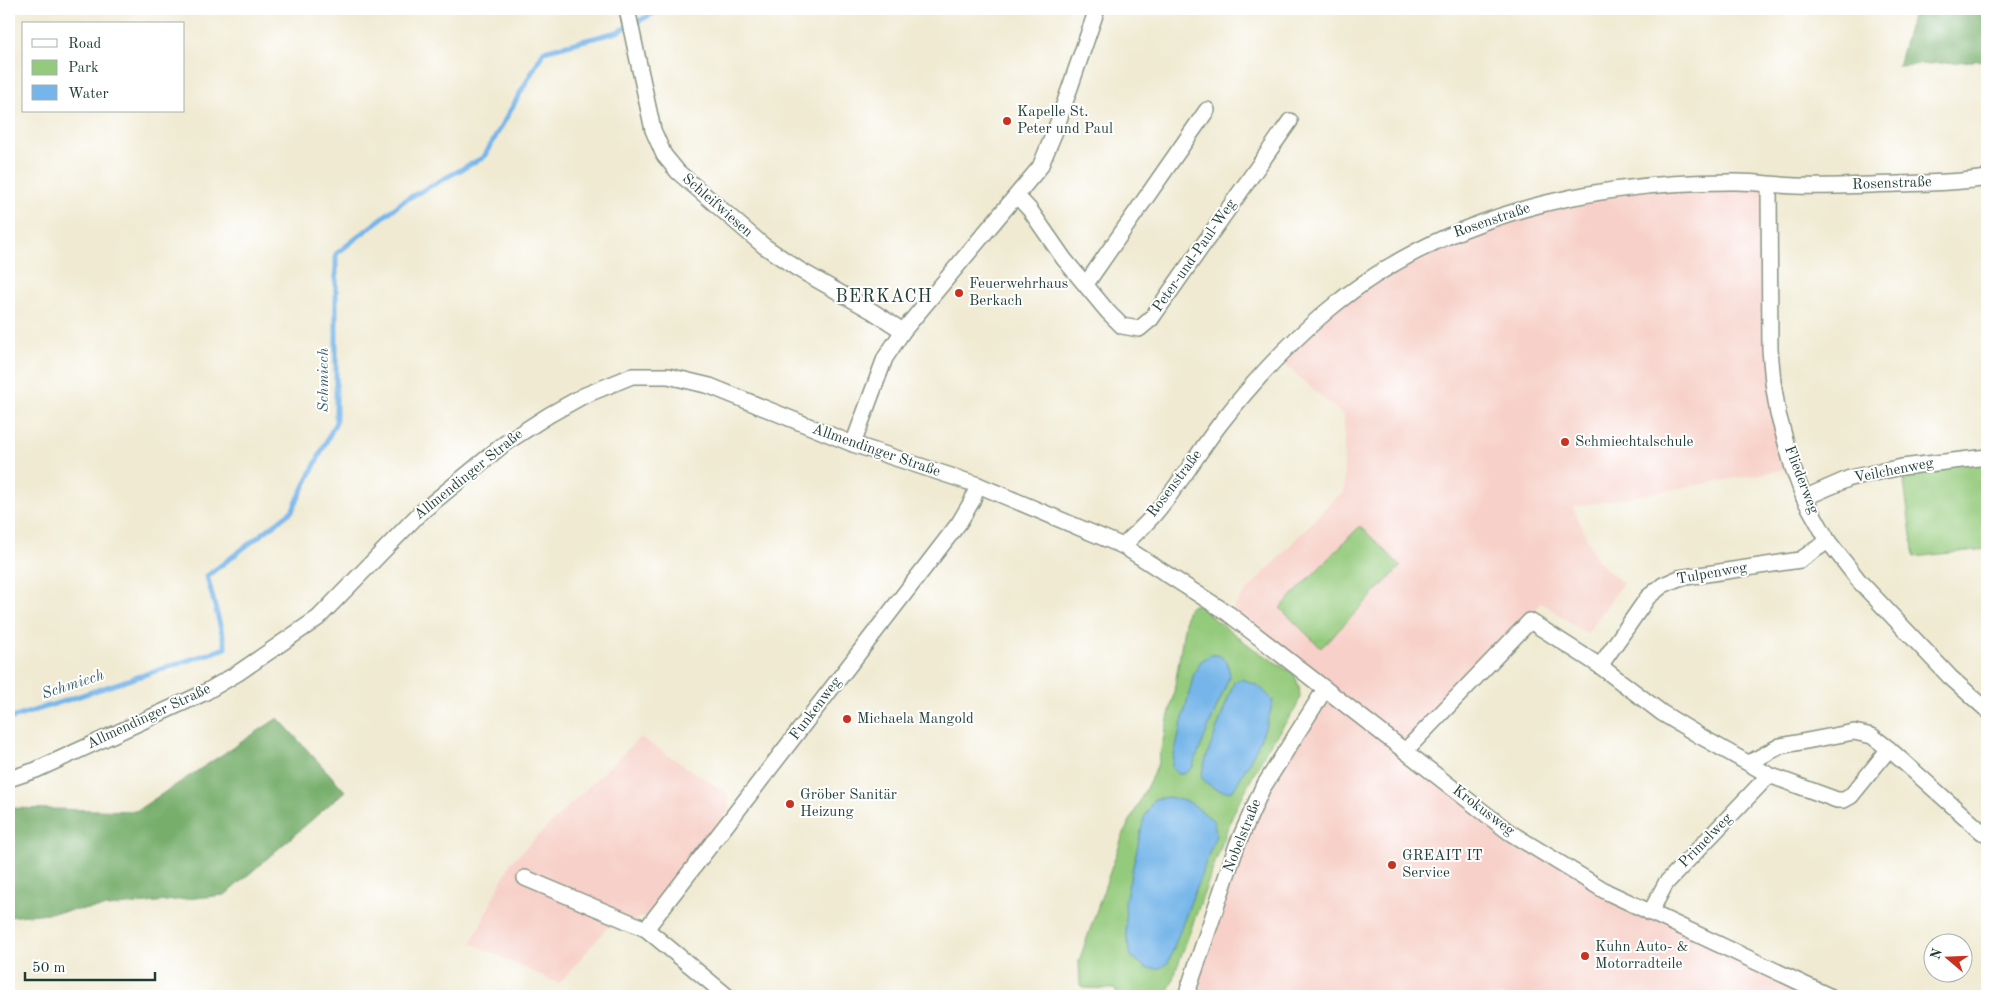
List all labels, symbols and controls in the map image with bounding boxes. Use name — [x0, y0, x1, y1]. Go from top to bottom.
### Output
legend — [22, 22, 185, 112]
text: Road — [68, 37, 102, 52]
text: Park — [68, 61, 99, 76]
text: Water — [68, 87, 109, 102]
place label: Kapelle St. Peter und Paul — [1017, 105, 1113, 137]
marker: Kapelle St. Peter und Paul — [1001, 115, 1013, 127]
street label: Schleifwiesen — [679, 171, 755, 241]
street label: Rosenstraße — [1852, 175, 1932, 193]
street label: Peter-und-Paul-Weg — [1150, 197, 1240, 315]
street label: Rosenstraße — [1452, 201, 1532, 241]
place label: Feuerwehrhaus Berkach — [969, 277, 1068, 309]
marker: Feuerwehrhaus Berkach — [953, 287, 965, 299]
district label: BERKACH — [835, 288, 933, 306]
water label: Schmiech — [316, 348, 332, 412]
street label: Allmendinger Straße — [810, 422, 942, 480]
street label: Allmendinger Straße — [412, 427, 526, 523]
place label: Schmiechtalschule — [1575, 435, 1694, 450]
marker: Schmiechtalschule — [1559, 436, 1571, 448]
street label: Fliederweg — [1781, 444, 1821, 516]
street label: Rosenstraße — [1145, 448, 1205, 520]
street label: Veilchenweg — [1853, 456, 1935, 486]
street label: Tulpenweg — [1676, 560, 1748, 588]
water label: Schmiech — [40, 667, 106, 703]
street label: Funkenweg — [787, 675, 845, 743]
street label: Allmendinger Straße — [85, 682, 213, 752]
place label: Michaela Mangold — [857, 712, 974, 727]
marker: Michaela Mangold — [841, 713, 853, 725]
street label: Krokusweg — [1449, 783, 1517, 839]
place label: Gröber Sanitär Heizung — [800, 788, 897, 820]
street label: Nobelstraße — [1221, 797, 1265, 875]
marker: Gröber Sanitär Heizung — [784, 798, 796, 810]
street label: Primelweg — [1677, 811, 1735, 871]
place label: GREAIT IT Service — [1402, 849, 1483, 881]
marker: GREAIT IT Service — [1386, 859, 1398, 871]
north arrow — [1924, 932, 1974, 982]
place label: Kuhn Auto- & Motorradteile — [1595, 940, 1689, 972]
text: N — [1928, 946, 1945, 961]
scale bar — [25, 950, 155, 982]
marker: Kuhn Auto- & Motorradteile — [1579, 950, 1591, 962]
text: 50 m — [32, 961, 66, 976]

